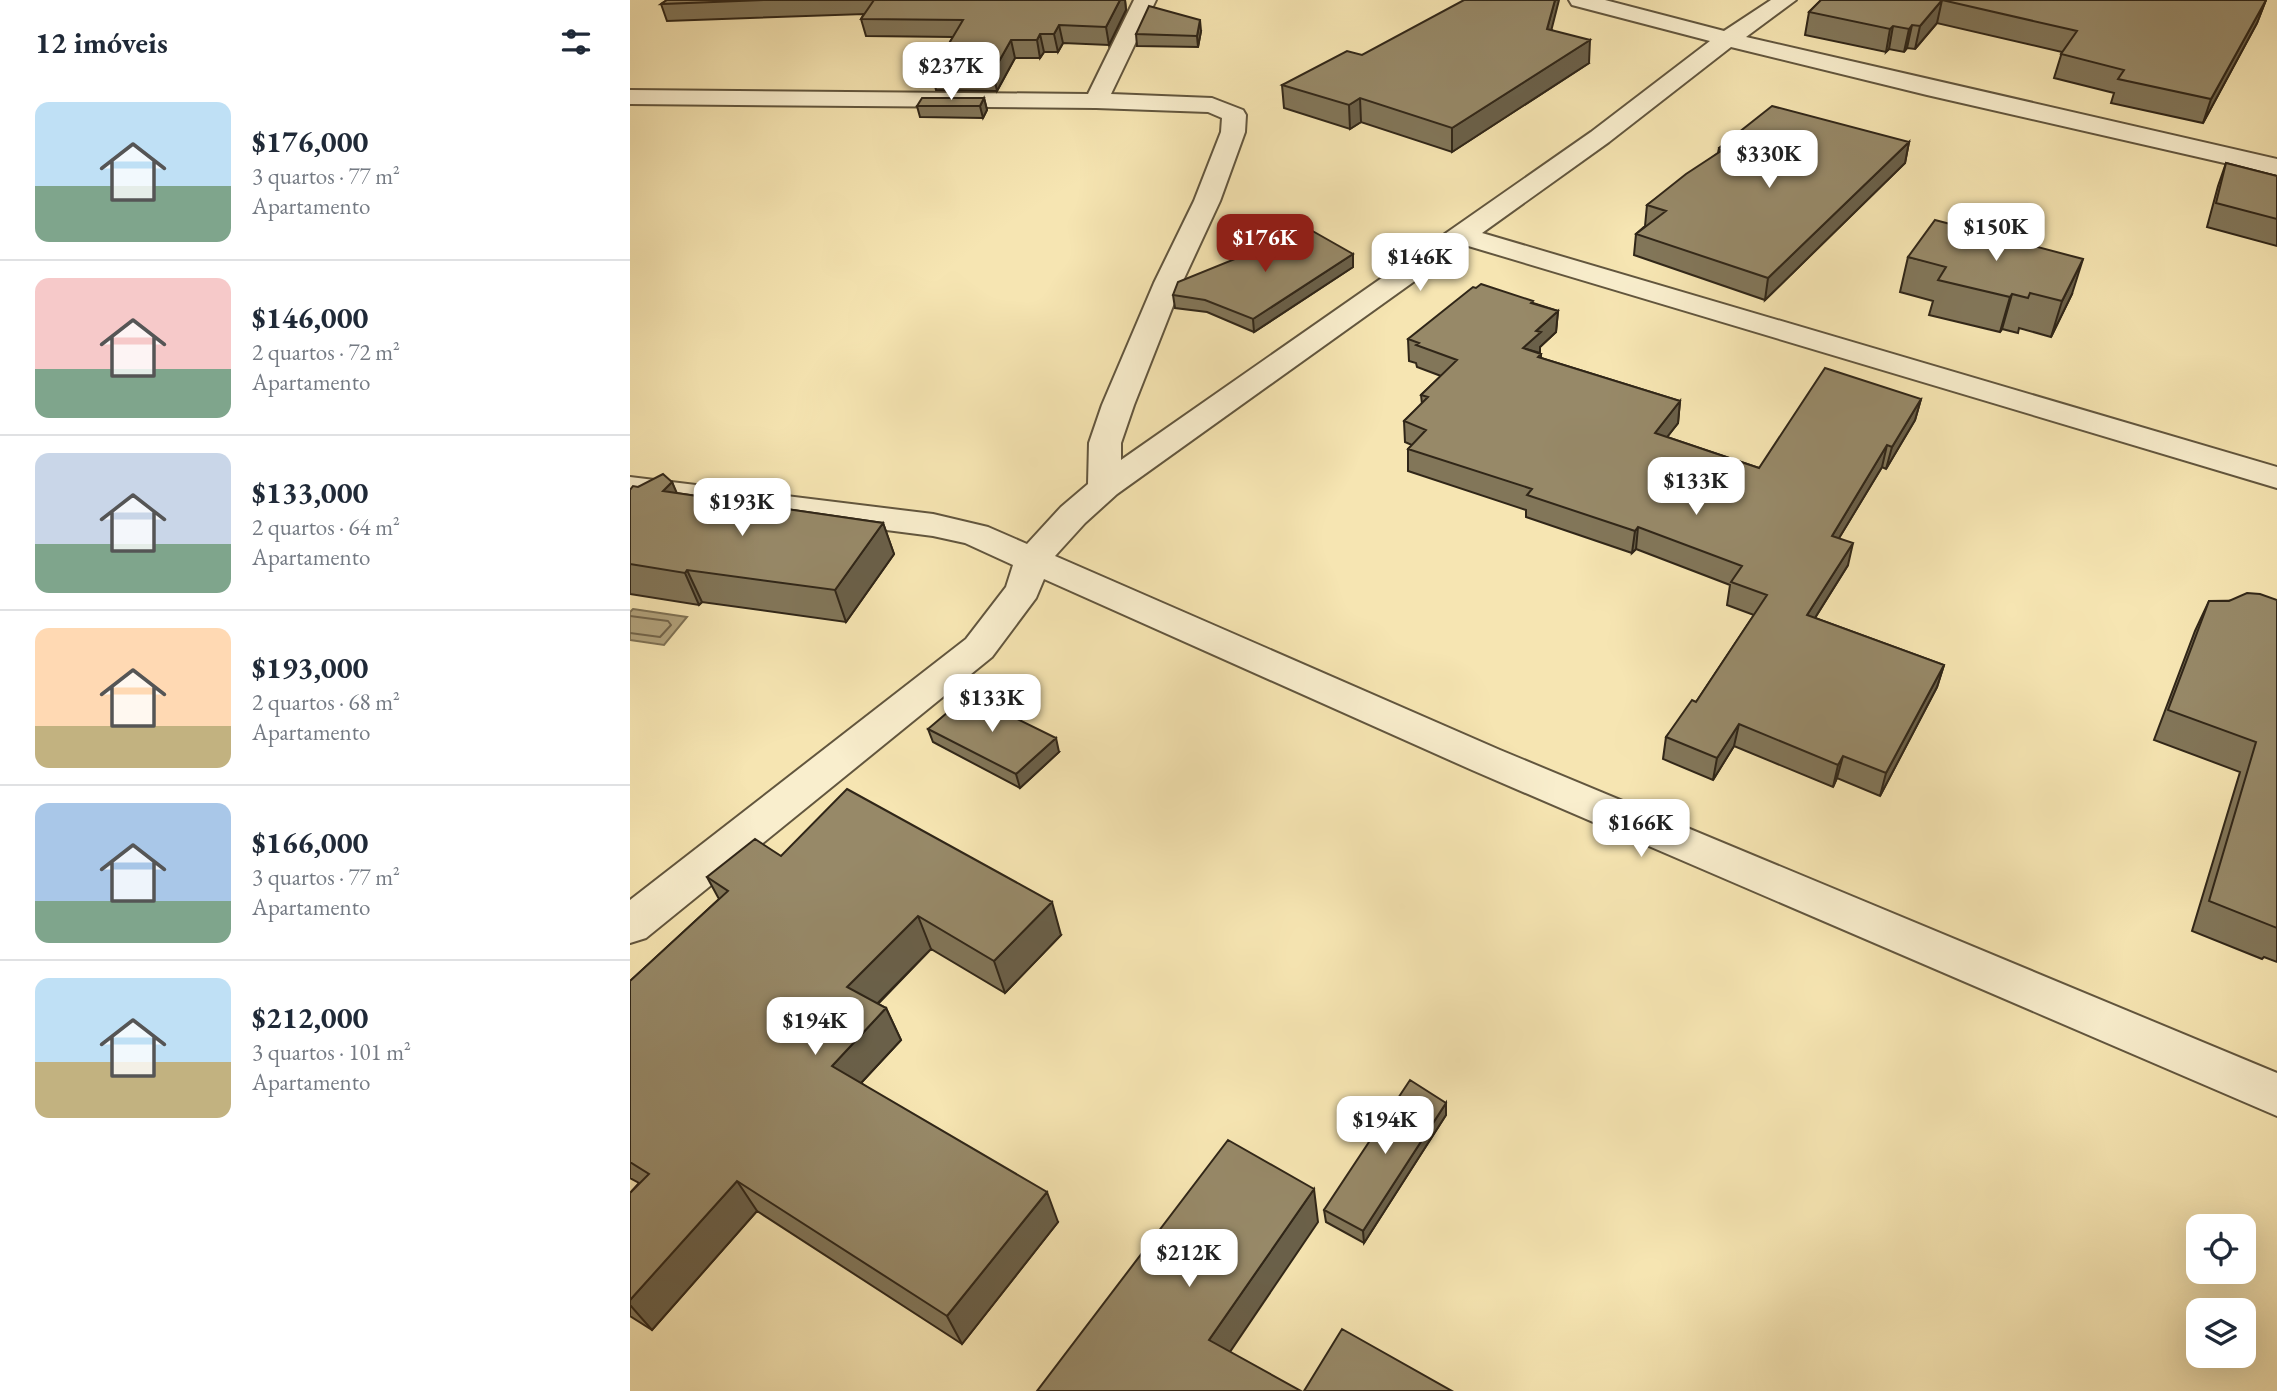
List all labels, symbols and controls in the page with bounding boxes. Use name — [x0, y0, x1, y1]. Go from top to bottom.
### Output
text: 12 imóveis — [35, 23, 168, 62]
icon: filters — [557, 23, 595, 61]
pin: $237K — [902, 42, 1000, 102]
text: $237K — [919, 50, 983, 80]
text: $176,000 — [252, 122, 368, 161]
icon: home — [91, 130, 175, 214]
pin: $330K — [1720, 130, 1818, 190]
text: $330K — [1737, 138, 1801, 168]
text: 3 quartos · 77 m² — [252, 161, 400, 191]
text: Apartamento — [252, 191, 370, 221]
pin: $150K — [1947, 204, 2045, 263]
text: $150K — [1964, 211, 2028, 241]
pin: $176K — [1216, 215, 1314, 274]
text: $176K — [1233, 222, 1297, 252]
pin: $146K — [1371, 233, 1469, 293]
text: $146K — [1388, 241, 1452, 271]
text: $146,000 — [252, 298, 368, 337]
icon: home — [91, 306, 175, 390]
text: 2 quartos · 72 m² — [252, 337, 400, 367]
text: Apartamento — [252, 367, 370, 397]
pin: $133K — [1647, 458, 1745, 517]
text: $133K — [1664, 465, 1728, 495]
text: $133,000 — [252, 473, 368, 512]
pin: $193K — [693, 478, 791, 538]
icon: home — [91, 481, 175, 565]
text: $193K — [710, 486, 774, 516]
text: 2 quartos · 64 m² — [252, 512, 400, 542]
text: Apartamento — [252, 542, 370, 572]
text: $193,000 — [252, 648, 368, 687]
icon: home — [91, 656, 175, 740]
pin: $133K — [943, 674, 1041, 734]
text: $133K — [960, 682, 1024, 712]
text: 2 quartos · 68 m² — [252, 687, 400, 717]
text: Apartamento — [252, 717, 370, 747]
pin: $166K — [1592, 800, 1690, 859]
text: $166K — [1609, 807, 1673, 837]
text: $166,000 — [252, 823, 368, 862]
icon: home — [91, 831, 175, 915]
text: 3 quartos · 77 m² — [252, 862, 400, 892]
text: Apartamento — [252, 892, 370, 922]
text: $212,000 — [252, 998, 368, 1037]
pin: $194K — [766, 998, 864, 1057]
text: $194K — [783, 1005, 847, 1035]
icon: home — [91, 1006, 175, 1090]
text: 3 quartos · 101 m² — [252, 1037, 411, 1067]
text: Apartamento — [252, 1067, 370, 1097]
pin: $194K — [1336, 1096, 1434, 1156]
text: $194K — [1353, 1104, 1417, 1134]
map controls — [2186, 1214, 2256, 1368]
button: locate — [2186, 1214, 2256, 1284]
pin: $212K — [1140, 1230, 1238, 1289]
text: $212K — [1157, 1237, 1221, 1267]
button: layers — [2186, 1298, 2256, 1368]

